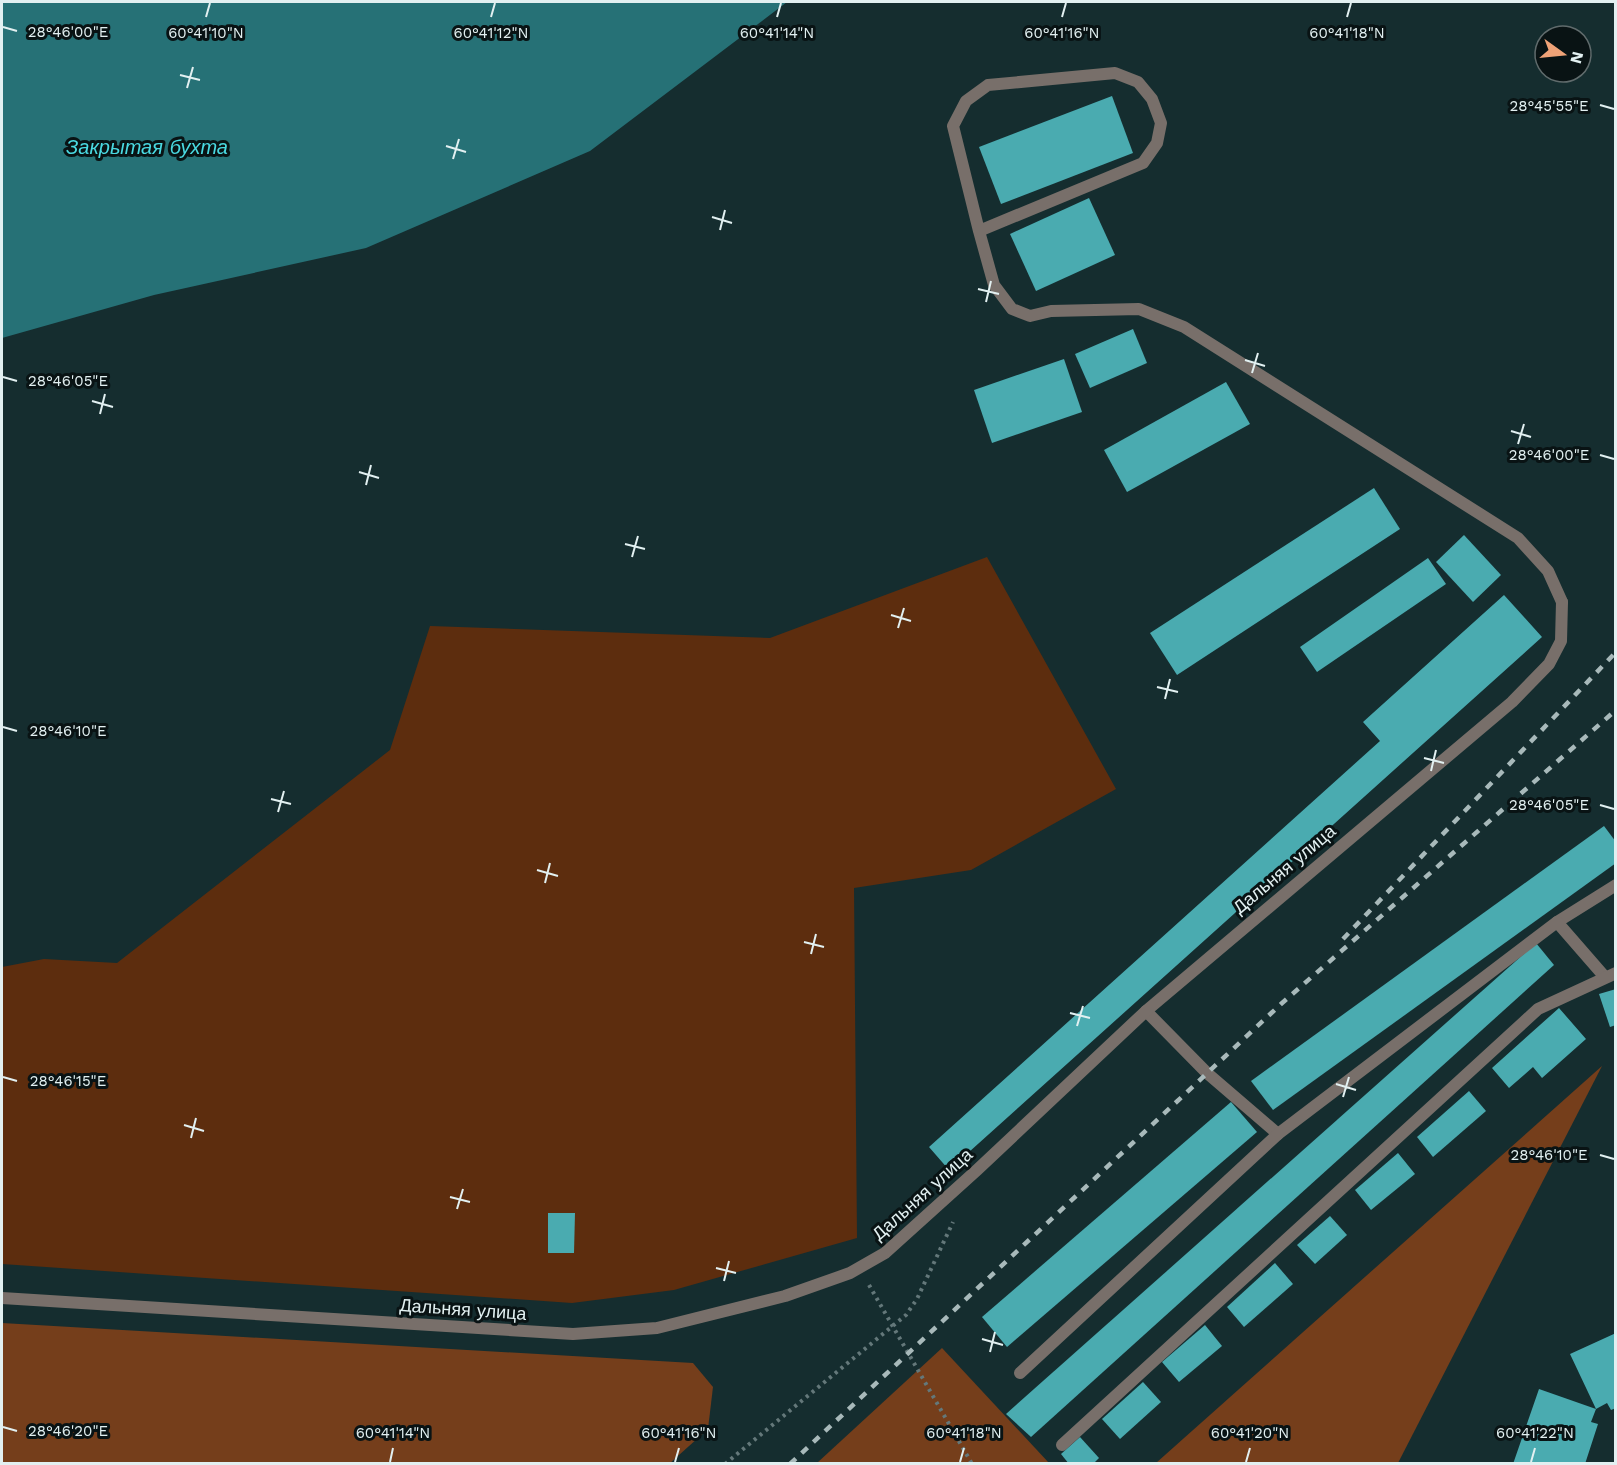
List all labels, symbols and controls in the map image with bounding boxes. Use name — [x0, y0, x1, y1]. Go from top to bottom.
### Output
text: 28°46'00"E — [28, 23, 108, 41]
text: 60°41'10"N — [168, 24, 244, 42]
text: 60°41'12"N — [454, 24, 528, 42]
text: 60°41'14"N — [740, 24, 814, 42]
text: 60°41'16"N — [1024, 24, 1100, 42]
text: 60°41'18"N — [1309, 24, 1385, 42]
north arrow — [1533, 24, 1593, 84]
text: N — [1566, 50, 1588, 66]
text: 28°45'55"E — [1510, 97, 1589, 115]
water label: Закрытая бухта — [66, 135, 228, 159]
text: 28°46'05"E — [28, 372, 108, 390]
text: 28°46'00"E — [1509, 446, 1589, 464]
text: 28°46'10"E — [29, 722, 107, 740]
text: 28°46'05"E — [1509, 796, 1589, 814]
street label: Дальняя улица — [1229, 819, 1340, 918]
text: 28°46'15"E — [30, 1072, 106, 1090]
street label: Дальняя улица — [868, 1143, 977, 1244]
text: 28°46'10"E — [1510, 1146, 1588, 1164]
street label: Дальняя улица — [399, 1294, 528, 1324]
text: 28°46'20"E — [28, 1422, 108, 1440]
text: 60°41'14"N — [356, 1424, 430, 1442]
text: 60°41'16"N — [641, 1424, 717, 1442]
text: 60°41'18"N — [926, 1424, 1002, 1442]
text: 60°41'20"N — [1211, 1424, 1289, 1442]
text: 60°41'22"N — [1496, 1424, 1574, 1442]

